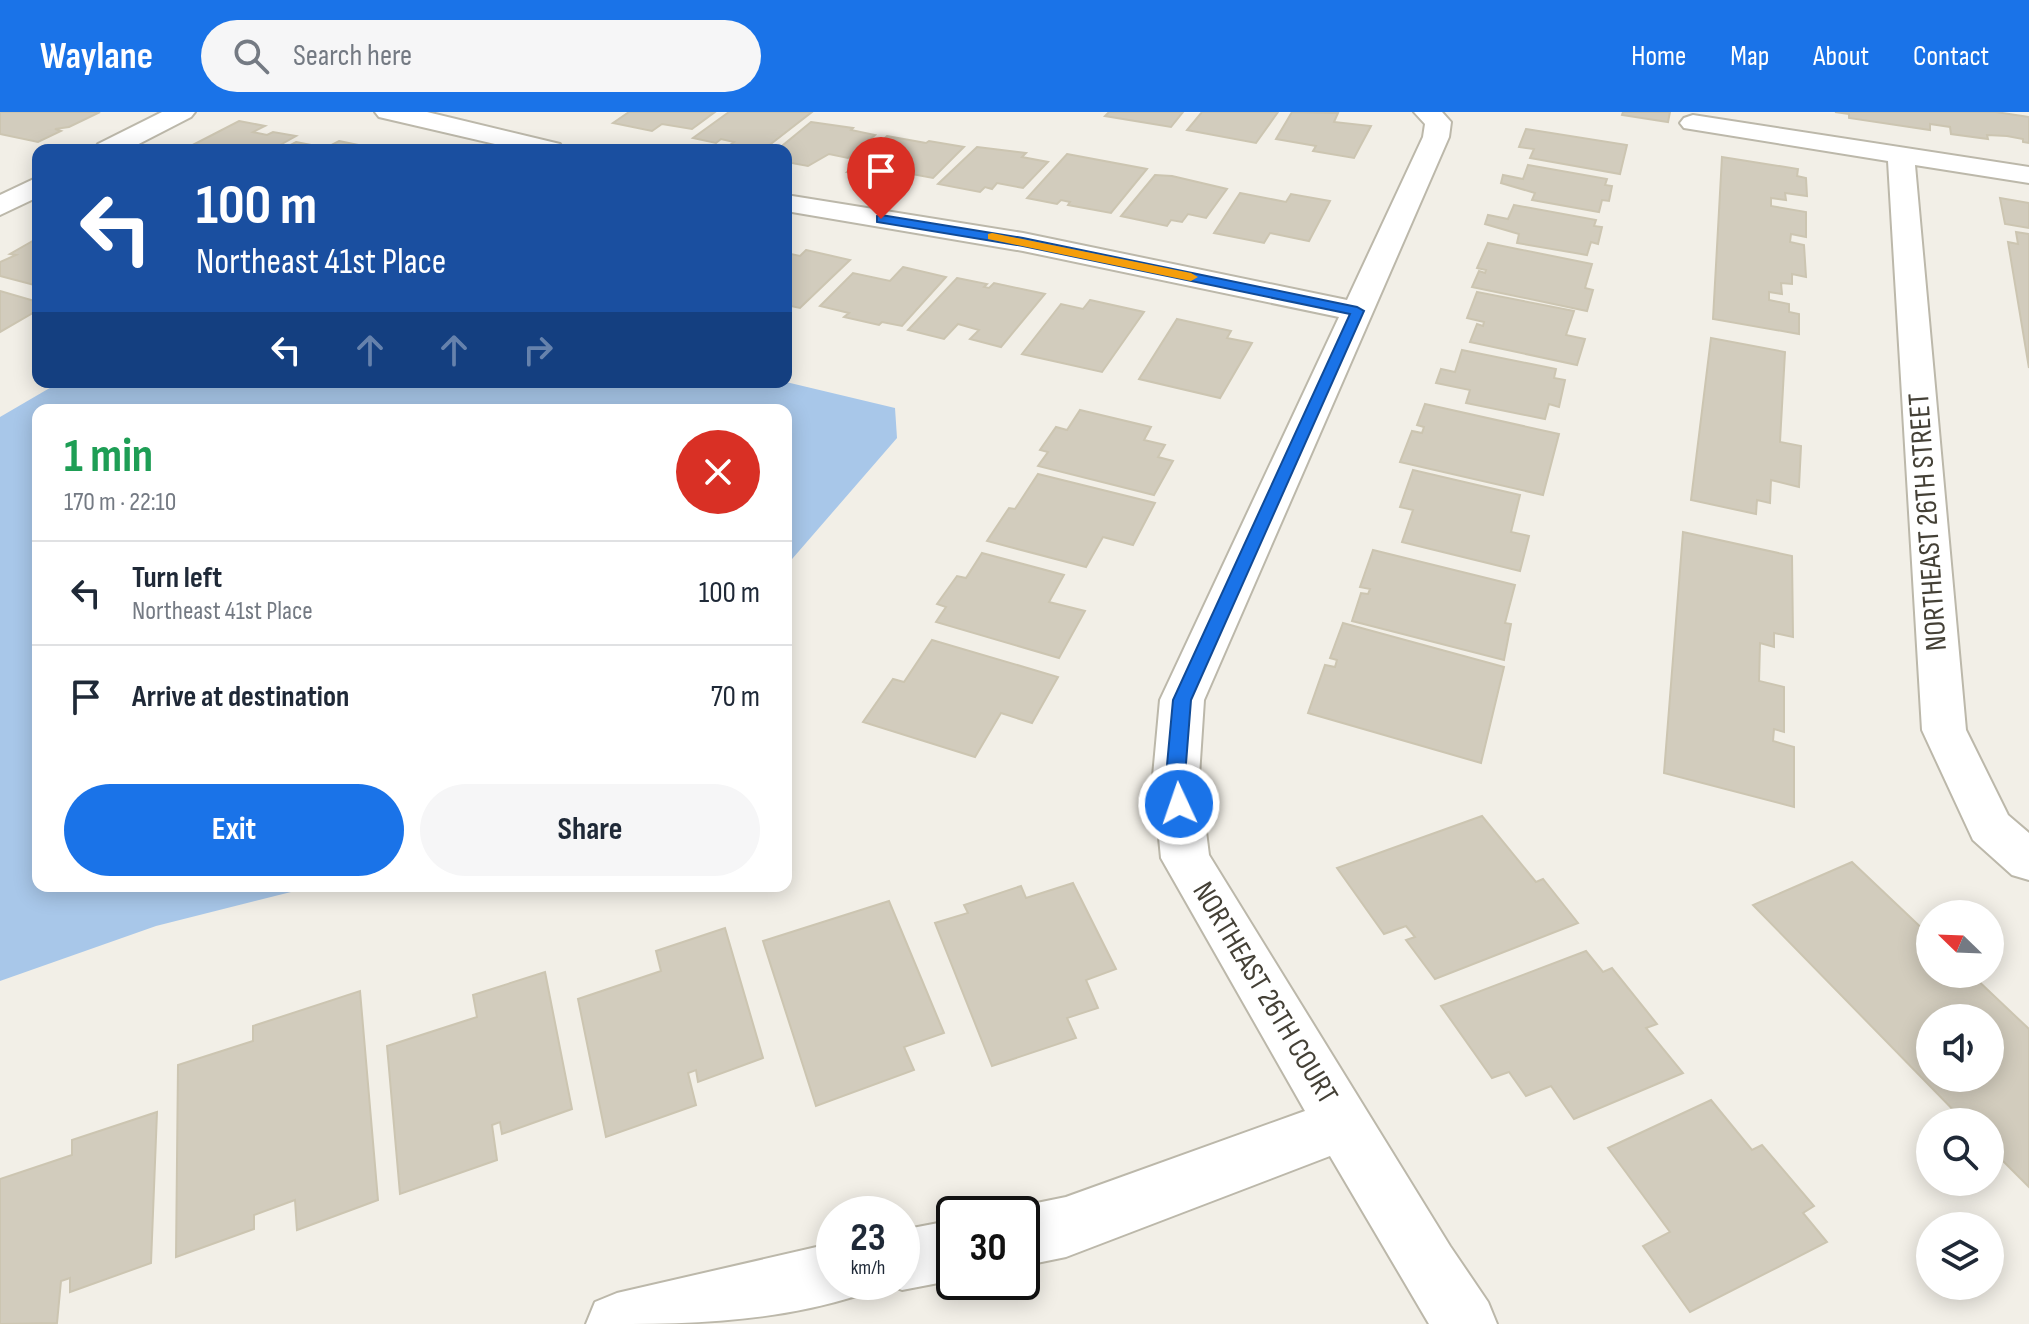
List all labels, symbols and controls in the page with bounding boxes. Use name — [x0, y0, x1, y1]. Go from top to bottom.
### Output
search box — [201, 20, 761, 92]
text: Waylane — [40, 34, 153, 79]
icon: search — [229, 34, 273, 78]
text: Search here — [293, 38, 412, 74]
text: Home — [1631, 40, 1686, 73]
text: Map — [1730, 40, 1769, 73]
text: About — [1813, 40, 1869, 73]
text: Contact — [1913, 40, 1989, 73]
pin — [847, 137, 915, 219]
icon: arrive — [859, 149, 903, 193]
text: 100 m — [196, 173, 317, 240]
icon: left — [64, 176, 168, 280]
text: Northeast 41st Place — [196, 241, 446, 284]
icon: left — [264, 328, 308, 372]
icon: ahead — [348, 328, 392, 372]
icon: ahead — [432, 328, 476, 372]
icon: right — [516, 328, 560, 372]
street label: NORTHEAST 26TH STREET — [1901, 392, 1955, 652]
text: 1 min — [64, 428, 153, 485]
button: close — [676, 430, 760, 514]
text: 170 m · 22:10 — [64, 487, 176, 518]
text: Turn left — [132, 560, 222, 596]
icon: left — [64, 571, 108, 615]
text: 100 m — [699, 575, 760, 611]
text: Northeast 41st Place — [132, 596, 313, 627]
icon: arrive — [64, 675, 108, 719]
text: Arrive at destination — [132, 679, 349, 715]
text: 70 m — [711, 679, 760, 715]
position arrow — [1137, 762, 1221, 846]
button: Exit — [64, 784, 404, 876]
button: Share — [420, 784, 760, 876]
street label: NORTHEAST 26TH COURT — [1185, 875, 1345, 1111]
north arrow — [1916, 900, 2004, 988]
map controls — [1916, 900, 2004, 1300]
button: sound — [1916, 1004, 2004, 1092]
button: search — [1916, 1108, 2004, 1196]
speed limit sign: 30 — [936, 1196, 1040, 1300]
button: layers — [1916, 1212, 2004, 1300]
text: 23 — [850, 1214, 886, 1262]
text: km/h — [851, 1256, 885, 1280]

